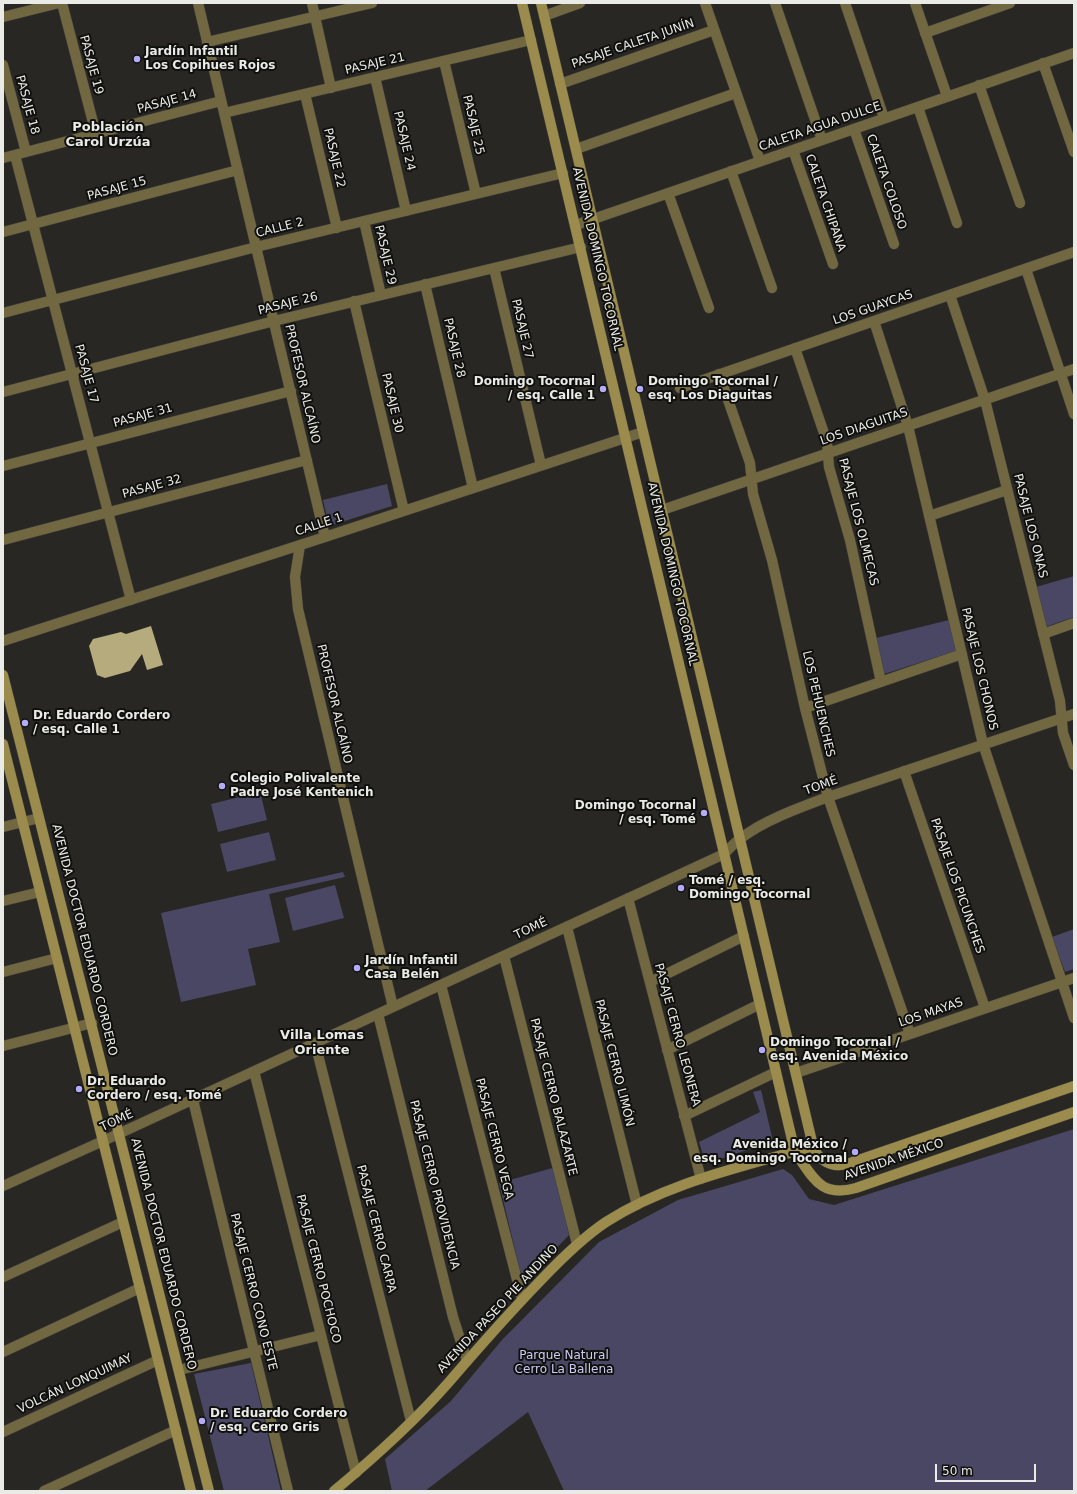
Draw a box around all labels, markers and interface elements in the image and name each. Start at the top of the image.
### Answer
street label: PASAJE CALETA JUNÍN [570,16,696,72]
street label: PASAJE 19 [76,34,106,96]
place label: Jardín Infantil Los Copihues Rojos [145,45,275,73]
street label: PASAJE 21 [344,50,406,78]
marker: Jardín Infantil Los Copihues Rojos [132,54,142,64]
street label: PASAJE 18 [12,74,42,136]
street label: PASAJE 14 [136,87,198,117]
street label: PASAJE 25 [459,94,487,156]
street label: CALETA AGUA DULCE [757,99,883,155]
street label: PASAJE 24 [390,110,418,172]
district label: Población Carol Urzúa [65,120,151,151]
street label: PASAJE 22 [320,127,348,189]
street label: CALETA COLOSO [863,132,909,232]
street label: CALETA CHIPANA [802,152,848,254]
street label: AVENIDA DOMINGO TOCORNAL [569,166,625,352]
street label: PASAJE 15 [86,174,148,204]
street label: CALLE 2 [254,215,306,241]
street label: PASAJE 29 [371,224,399,286]
street label: LOS GUAYCAS [831,288,915,328]
street label: PASAJE 26 [257,290,319,318]
street label: PASAJE 27 [508,298,536,360]
street label: PASAJE 28 [440,317,468,379]
street label: PROFESOR ALCAÍNO [281,323,323,445]
street label: PASAJE 17 [71,343,101,405]
street label: PASAJE 30 [378,372,406,434]
place label: Domingo Tocornal / esq. Calle 1 [474,375,595,403]
place label: Domingo Tocornal / esq. Los Diaguitas [648,375,778,403]
marker: Domingo Tocornal / esq. Calle 1 [598,384,608,394]
marker: Domingo Tocornal / esq. Los Diaguitas [635,384,645,394]
street label: PASAJE 31 [112,401,174,431]
street label: LOS DIAGUITAS [818,405,910,449]
street label: PASAJE LOS OLMECAS [835,457,881,587]
street label: PASAJE 32 [121,472,183,502]
street label: PASAJE LOS ONAS [1010,472,1050,580]
street label: AVENIDA DOMINGO TOCORNAL [644,481,700,667]
street label: CALLE 1 [293,511,345,539]
street label: PASAJE LOS CHONOS [958,606,1000,732]
street label: PROFESOR ALCAÍNO [313,643,355,765]
street label: LOS PEHUENCHES [799,649,837,759]
place label: Dr. Eduardo Cordero / esq. Calle 1 [33,709,170,737]
marker: Dr. Eduardo Cordero / esq. Calle 1 [20,718,30,728]
place label: Colegio Polivalente Padre José Kentenich [230,772,374,800]
street label: TOMÉ [802,773,840,799]
marker: Colegio Polivalente Padre José Kentenich [217,781,227,791]
place label: Domingo Tocornal / esq. Tomé [575,799,696,827]
marker: Domingo Tocornal / esq. Tomé [699,808,709,818]
street label: PASAJE LOS PICUNCHES [927,816,987,956]
street label: AVENIDA DOCTOR EDUARDO CORDERO [48,823,120,1057]
place label: Tomé / esq. Domingo Tocornal [689,874,810,902]
marker: Tomé / esq. Domingo Tocornal [676,883,686,893]
street label: TOMÉ [512,915,550,943]
place label: Jardín Infantil Casa Belén [365,954,458,982]
street label: PASAJE CERRO LEONERA [651,962,703,1108]
marker: Jardín Infantil Casa Belén [352,963,362,973]
street label: LOS MAYAS [897,995,965,1031]
street label: PASAJE CERRO LIMÓN [591,998,637,1128]
street label: PASAJE CERRO BALAZARTE [526,1017,580,1177]
district label: Villa Lomas Oriente [280,1028,364,1059]
place label: Domingo Tocornal / esq. Avenida México [770,1036,908,1064]
marker: Domingo Tocornal / esq. Avenida México [757,1045,767,1055]
place label: Dr. Eduardo Cordero / esq. Tomé [87,1075,222,1103]
street label: PASAJE CERRO VEGA [472,1077,516,1201]
marker: Dr. Eduardo Cordero / esq. Tomé [74,1084,84,1094]
street label: PASAJE CERRO PROVIDENCIA [406,1099,462,1271]
street label: TOMÉ [98,1107,136,1135]
street label: AVENIDA MÉXICO [842,1136,946,1184]
street label: AVENIDA DOCTOR EDUARDO CORDERO [127,1137,199,1371]
place label: Avenida México / esq. Domingo Tocornal [693,1138,847,1166]
marker: Avenida México / esq. Domingo Tocornal [850,1147,860,1157]
street label: PASAJE CERRO CARPA [353,1164,399,1294]
street label: PASAJE CERRO POCHOCO [293,1193,343,1345]
street label: PASAJE CERRO CONO ESTE [226,1212,280,1372]
street label: AVENIDA PASEO PIE ANDINO [435,1242,561,1376]
park label: Parque Natural Cerro La Ballena [515,1349,613,1377]
street label: VOLCÁN LONQUIMAY [15,1351,135,1417]
place label: Dr. Eduardo Cordero / esq. Cerro Gris [210,1407,347,1435]
marker: Dr. Eduardo Cordero / esq. Cerro Gris [197,1416,207,1426]
scale bar [937,1456,1038,1482]
text: 50 m [942,1464,973,1478]

